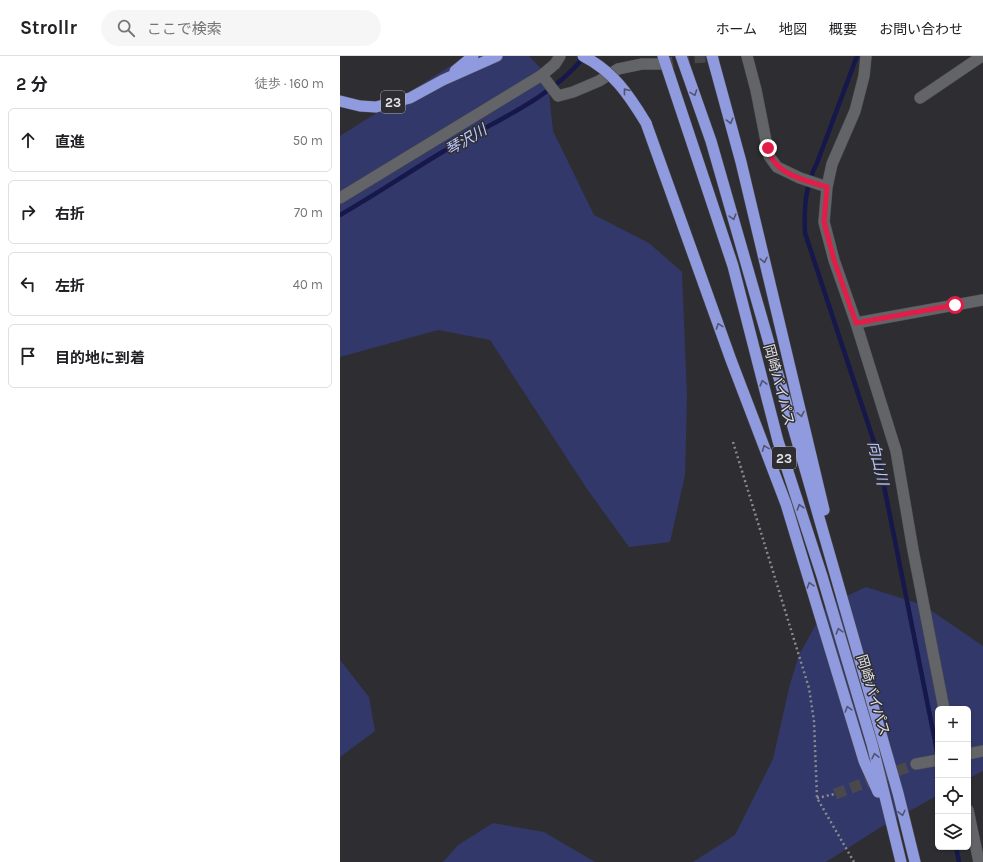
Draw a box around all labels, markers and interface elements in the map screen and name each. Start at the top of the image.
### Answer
search box [101,10,381,46]
text: Strollr [20,17,77,39]
icon: search [115,17,137,39]
text: ここで検索 [147,20,222,38]
text: ホーム [715,21,757,38]
text: 地図 [779,21,807,38]
text: 概要 [829,21,857,38]
text: お問い合わせ [879,21,963,38]
text: 2 分 [16,74,48,94]
text: 徒歩 · 160 m [255,76,324,91]
one-way arrow [623,88,630,95]
one-way arrow [689,89,697,96]
road number: 23 [381,91,405,113]
one-way arrow [725,117,734,124]
water label: 琴沢川 [442,120,492,159]
icon: ahead [17,129,39,151]
text: 直進 [55,133,85,151]
text: 50 m [293,133,323,148]
route end [759,139,777,157]
icon: right [17,201,39,223]
text: 右折 [55,205,85,223]
text: 70 m [294,205,323,220]
one-way arrow [728,213,737,220]
one-way arrow [760,257,768,264]
icon: left [17,273,39,295]
text: 左折 [55,277,85,295]
text: 40 m [293,277,323,292]
route start [946,296,964,314]
one-way arrow [715,323,724,330]
street label: 岡崎バイパス [760,342,798,428]
icon: arrive [17,345,39,367]
text: 目的地に到着 [55,349,145,367]
one-way arrow [759,379,768,386]
one-way arrow [796,410,805,417]
water label: 向山川 [864,439,892,489]
one-way arrow [761,445,769,452]
road number: 23 [772,447,796,469]
one-way arrow [796,504,805,511]
one-way arrow [806,581,815,588]
one-way arrow [835,628,844,635]
street label: 岡崎バイパス [853,652,893,738]
one-way arrow [844,706,853,713]
map controls [935,706,971,850]
button: + [935,706,971,742]
button: − [935,742,971,778]
one-way arrow [871,753,879,759]
button: locate [935,778,971,814]
one-way arrow [898,810,906,816]
button: layers [935,814,971,850]

